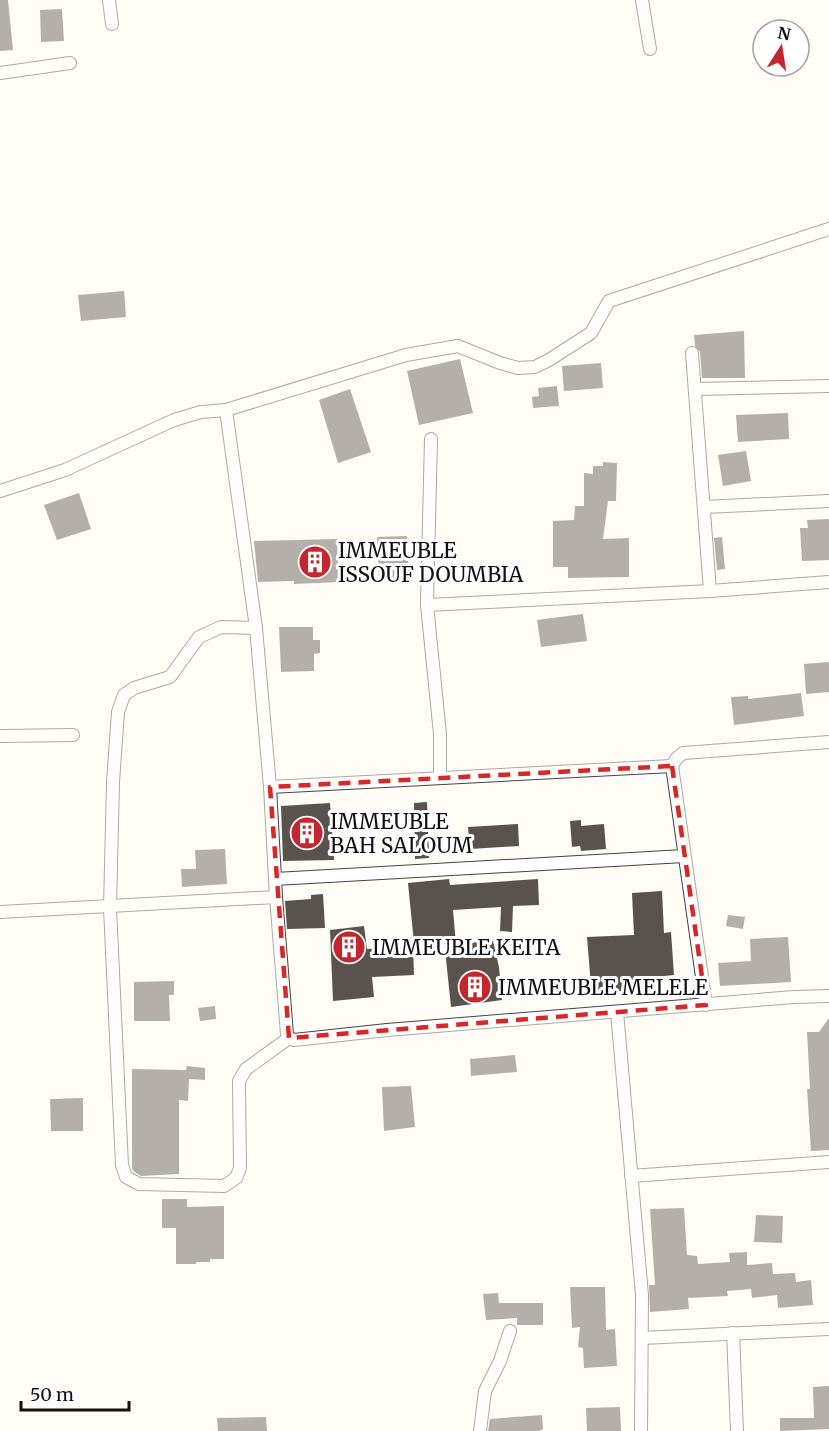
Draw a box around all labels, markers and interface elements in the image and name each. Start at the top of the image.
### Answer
north arrow [751,18,811,78]
text: N [776,22,793,44]
place label: IMMEUBLE ISSOUF DOUMBIA [338,537,524,588]
building icon: IMMEUBLE ISSOUF DOUMBIA [297,544,333,580]
place label: IMMEUBLE BAH SALOUM [330,808,473,859]
building icon: IMMEUBLE BAH SALOUM [289,815,325,851]
building icon: IMMEUBLE KEITA [331,929,367,965]
place label: IMMEUBLE KEITA [372,934,561,961]
building icon: IMMEUBLE MELELE [457,969,493,1005]
place label: IMMEUBLE MELELE [498,974,709,1001]
scale bar [21,1374,129,1412]
text: 50 m [30,1383,74,1406]

